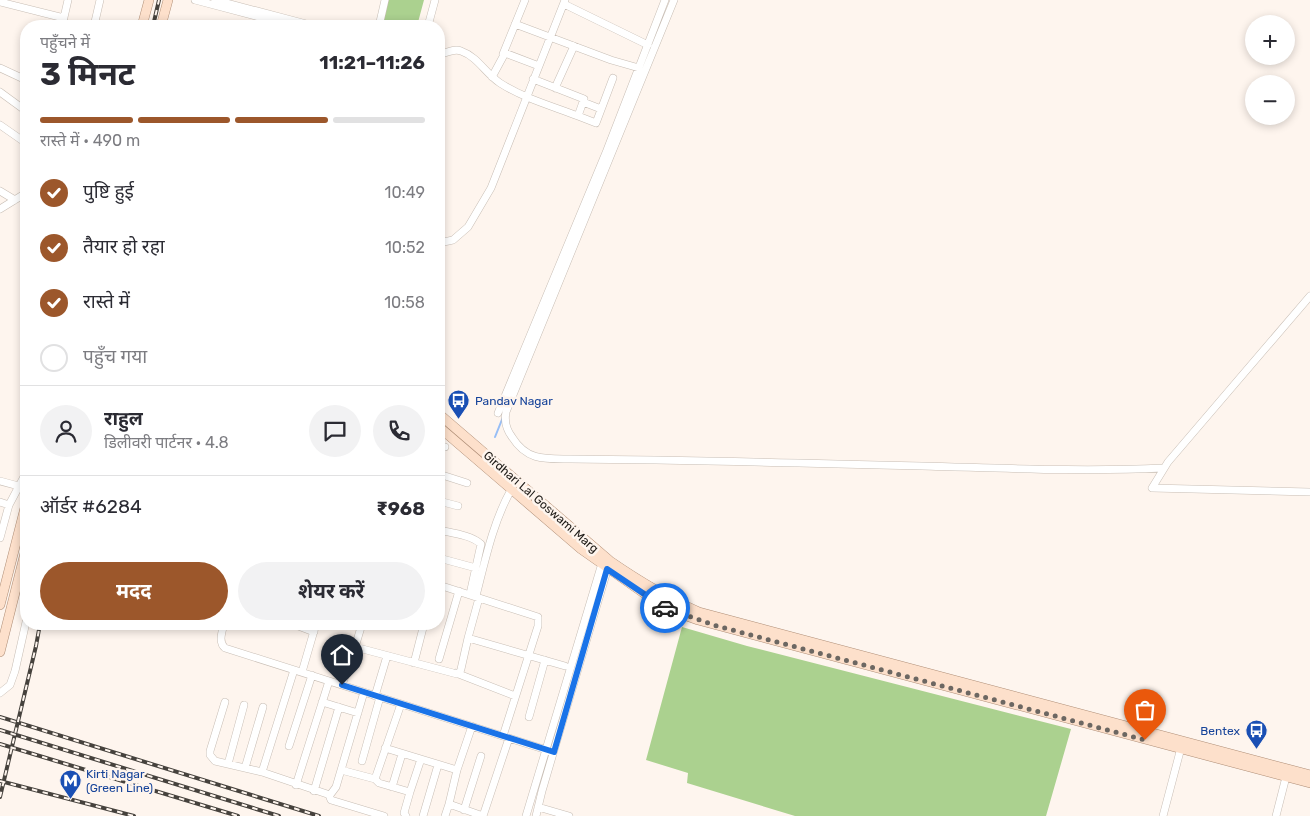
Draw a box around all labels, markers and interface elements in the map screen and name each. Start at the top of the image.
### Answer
map controls [1245,15,1295,125]
button: + [1245,15,1295,65]
text: पहुँचने में [40,33,90,52]
text: 11:21–11:26 [319,51,425,74]
text: 3 मिनट [40,55,135,93]
button: − [1245,75,1295,125]
text: रास्ते में · 490 m [40,131,140,150]
icon: check [40,179,68,207]
text: पुष्टि हुई [83,180,134,203]
text: 10:49 [385,183,425,202]
icon: check [40,234,68,262]
text: तैयार हो रहा [83,235,165,258]
text: 10:52 [385,238,425,257]
icon: check [40,289,68,317]
text: रास्ते में [83,290,130,313]
text: 10:58 [384,293,425,312]
text: पहुँच गया [83,345,147,368]
bus stop icon: Pandav Nagar [447,389,471,420]
place label: Pandav Nagar [475,394,553,408]
button: person [40,405,92,457]
button: chat [309,405,361,457]
button: phone [373,405,425,457]
text: राहुल [104,407,143,430]
text: डिलीवरी पार्टनर · 4.8 [104,433,229,452]
street label: Girdhari Lal Goswami Marg [481,448,601,556]
text: ऑर्डर #6284 [40,495,142,518]
text: ₹968 [376,497,425,520]
button: मदद [40,562,228,620]
button: शेयर करें [238,562,425,620]
courier [640,583,690,633]
icon: car [651,594,679,622]
pin [321,634,363,685]
icon: home [328,641,356,669]
pin [1124,689,1166,740]
icon: bag [1131,696,1159,724]
bus stop icon: Bentex [1244,719,1268,750]
place label: Bentex [1200,724,1241,738]
place label: Kirti Nagar (Green Line) [86,767,153,795]
metro station icon: Kirti Nagar (Green Line) [58,769,82,800]

